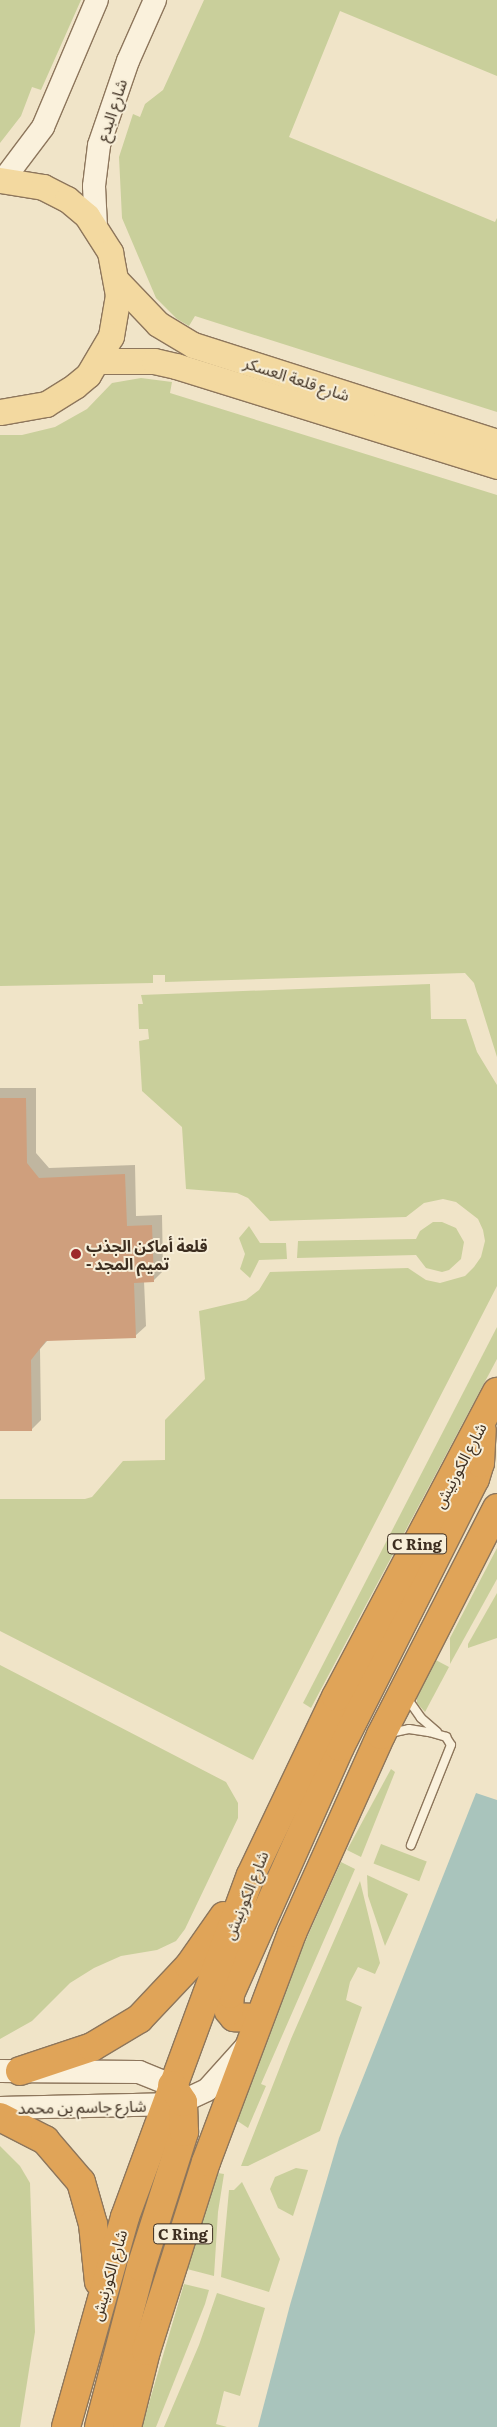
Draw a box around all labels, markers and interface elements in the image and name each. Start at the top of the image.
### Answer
street label: شارع البدع [92,76,130,144]
street label: شارع قلعة العسكر [242,352,352,404]
place label: قلعة أماكن الجذب - تميم المجد [86,1235,208,1273]
marker: قلعة أماكن الجذب - تميم المجد [70,1248,82,1260]
street label: شارع الكورنيش [428,1419,490,1511]
road number: C Ring [387,1532,447,1556]
street label: شارع الكورنيش [218,1848,272,1942]
street label: شارع جاسم بن محمد [17,2095,147,2117]
road number: C Ring [153,2222,213,2246]
street label: شارع الكورنيش [86,2227,130,2323]

